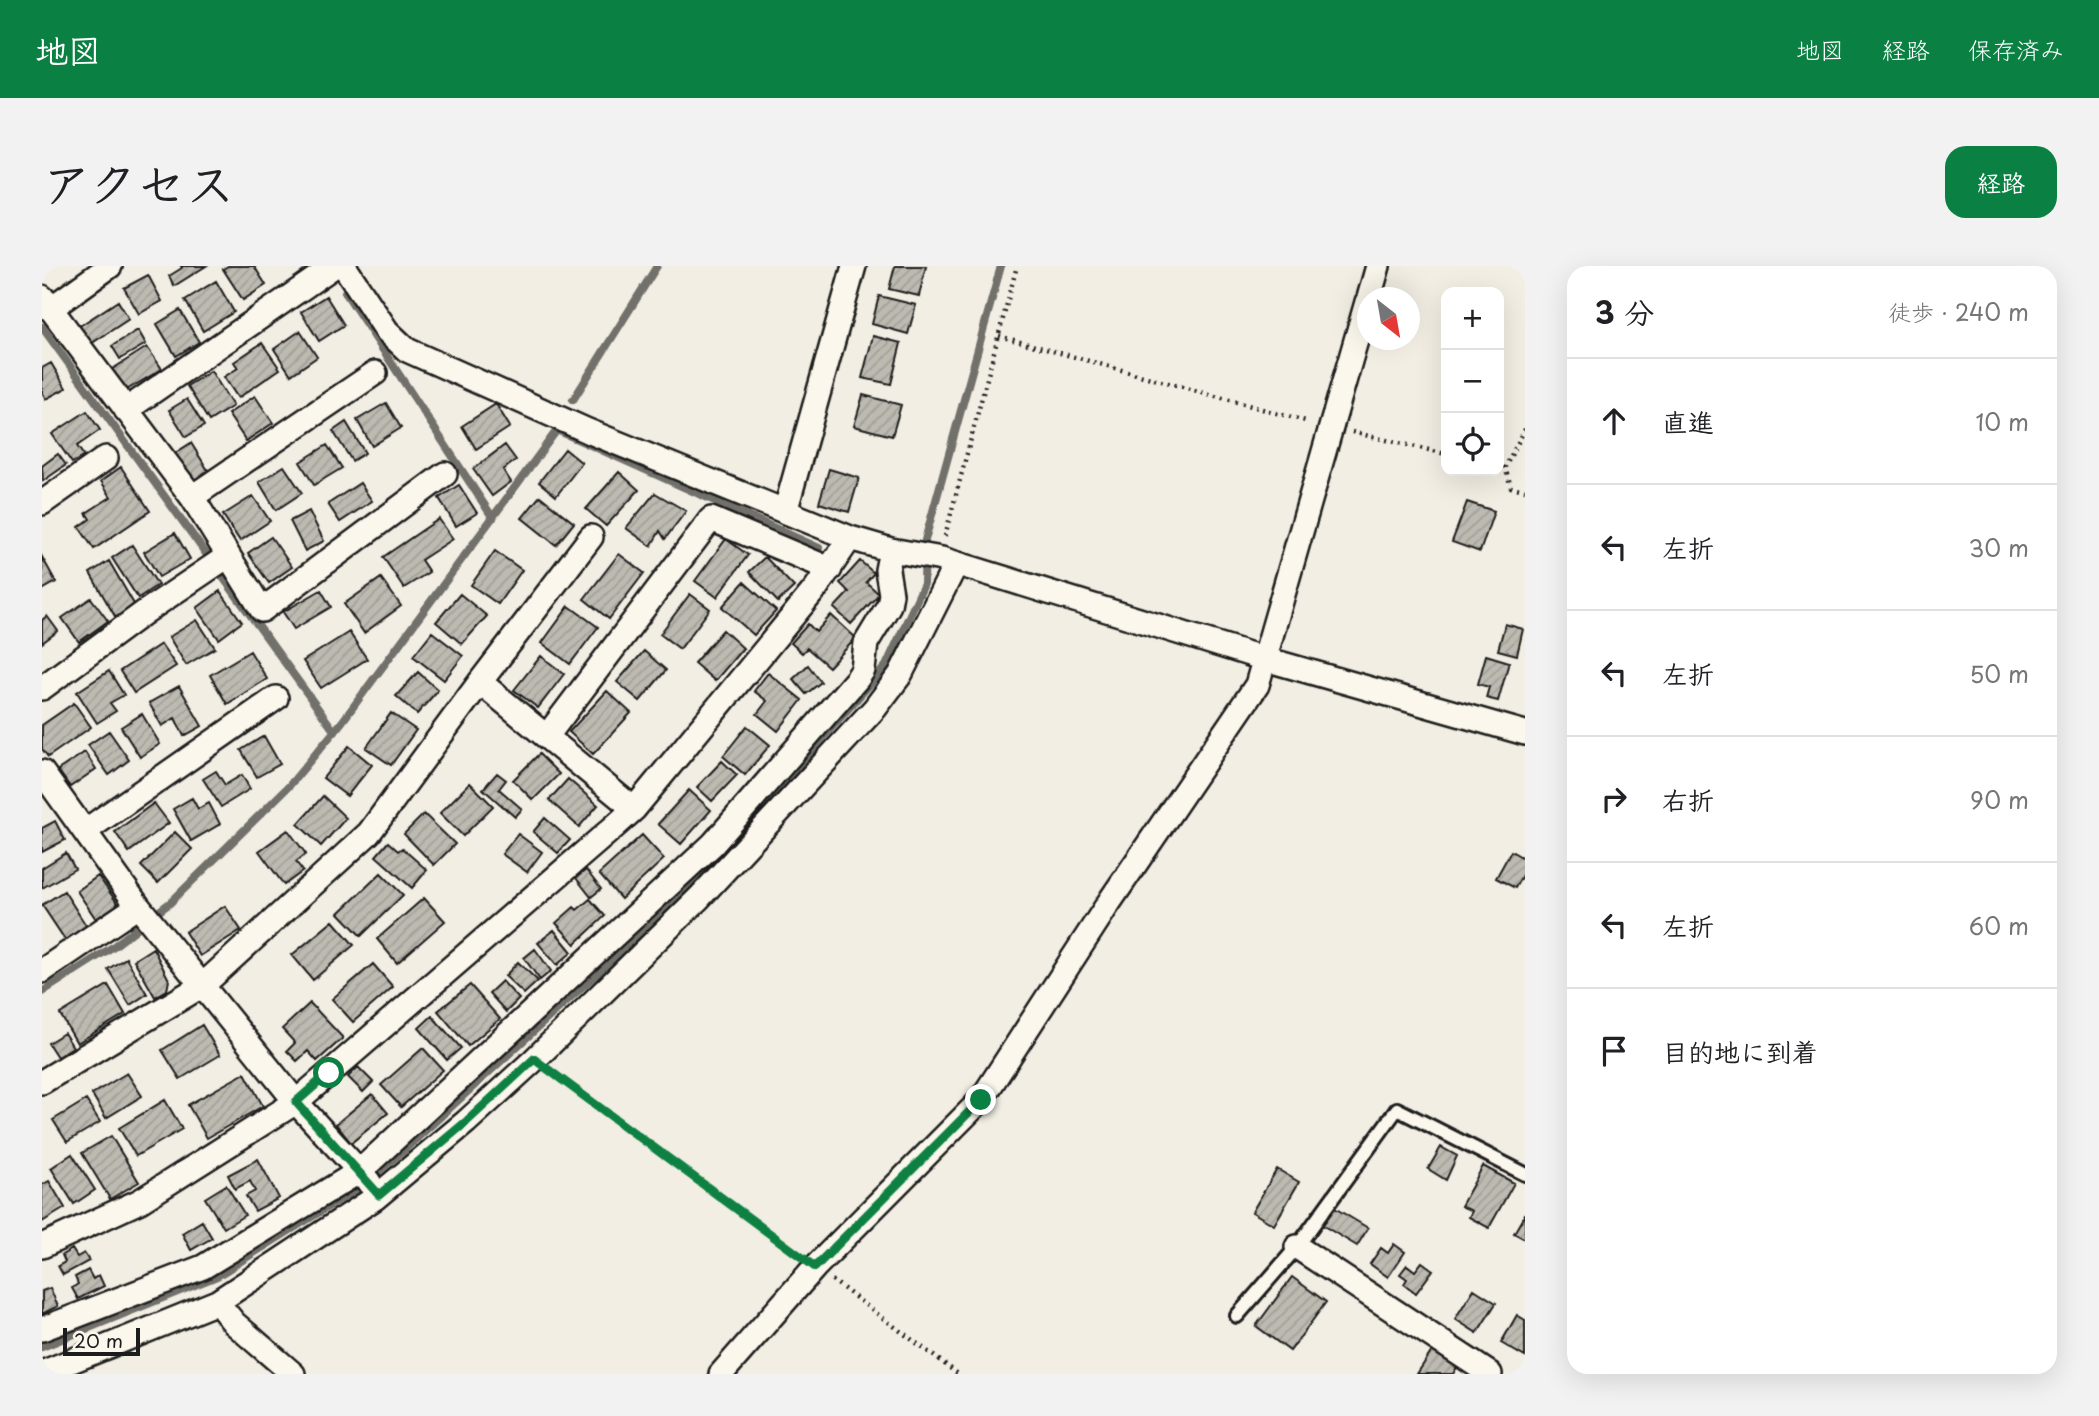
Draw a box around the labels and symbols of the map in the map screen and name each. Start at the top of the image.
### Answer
north arrow [1357,287,1420,350]
route start [313,1057,344,1088]
route end [965,1084,996,1115]
scale bar [63,1325,140,1357]

